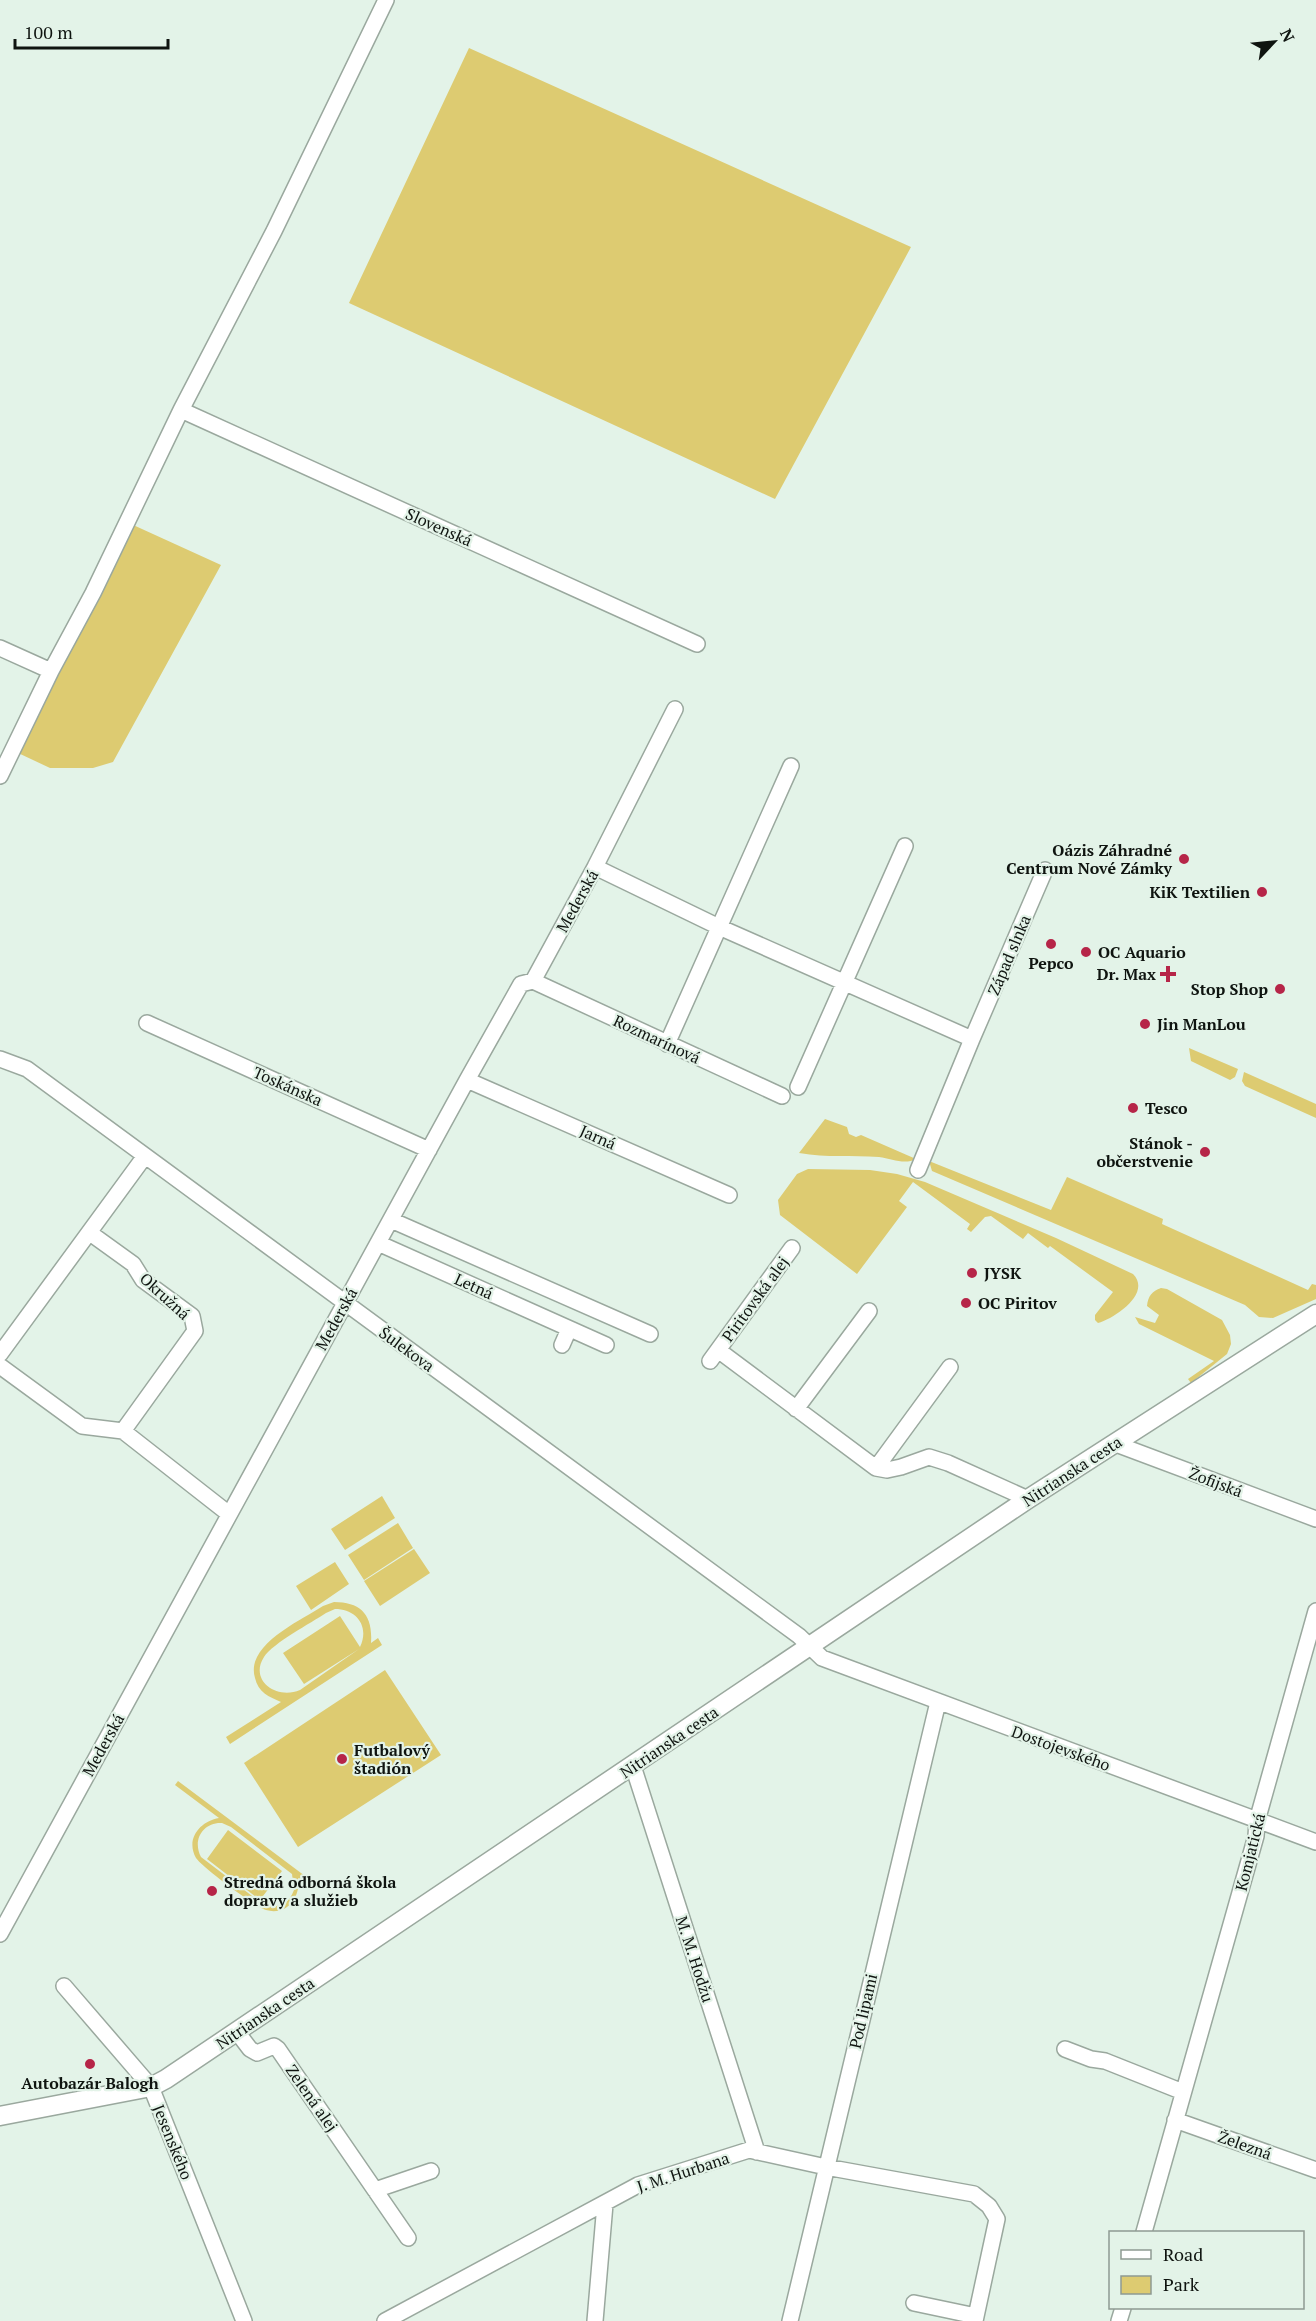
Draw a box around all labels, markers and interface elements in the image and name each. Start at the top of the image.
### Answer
scale bar [15,12,168,50]
north arrow [1244,12,1304,72]
text: 100 m [24,20,73,44]
text: N [1275,25,1300,46]
street label: Slovenská [402,503,476,551]
place label: Oázis Záhradné Centrum Nové Zámky [1006,839,1173,879]
marker: Oázis Záhradné Centrum Nové Zámky [1177,852,1191,866]
street label: Mederská [551,866,603,936]
place label: KiK Textilien [1149,881,1251,903]
marker: KiK Textilien [1255,885,1269,899]
street label: Západ slnka [982,911,1036,999]
marker: Pepco [1044,937,1058,951]
place label: OC Aquario [1098,941,1186,963]
marker: OC Aquario [1079,945,1093,959]
place label: Pepco [1028,952,1074,974]
place label: Dr. Max [1097,963,1156,985]
marker: Dr. Max [1161,967,1175,981]
place label: Stop Shop [1191,978,1268,1000]
marker: Stop Shop [1273,982,1287,996]
street label: Rozmarínová [610,1009,704,1069]
place label: Jin ManLou [1157,1013,1246,1035]
marker: Jin ManLou [1138,1017,1152,1031]
street label: Toskánska [250,1061,326,1111]
place label: Tesco [1145,1097,1188,1119]
marker: Tesco [1126,1101,1140,1115]
street label: Jarná [577,1119,619,1155]
place label: Stánok - občerstvenie [1096,1132,1193,1172]
marker: Stánok - občerstvenie [1198,1145,1212,1159]
street label: Piritovská alej [717,1252,793,1346]
place label: JYSK [984,1262,1022,1284]
marker: JYSK [965,1266,979,1280]
street label: Okružná [135,1267,195,1325]
street label: Letná [451,1268,497,1304]
street label: Mederská [310,1284,362,1354]
place label: OC Piritov [978,1292,1057,1314]
marker: OC Piritov [959,1296,973,1310]
street label: Šulekova [375,1321,439,1377]
street label: Nitrianska cesta [1018,1431,1126,1511]
street label: Žofijská [1186,1462,1246,1502]
street label: Nitrianska cesta [615,1701,723,1783]
street label: Mederská [77,1710,129,1780]
street label: Dostojevského [1009,1720,1114,1776]
place label: Futbalový štadión [354,1739,431,1779]
marker: Futbalový štadión [335,1752,349,1766]
street label: Komjatická [1230,1811,1270,1893]
place label: Stredná odborná škola dopravy a služieb [224,1871,396,1911]
marker: Stredná odborná škola dopravy a služieb [205,1884,219,1898]
street label: M. M. Hodžu [671,1913,719,2005]
street label: Pod lipami [844,1971,882,2051]
street label: Nitrianska cesta [211,1972,319,2054]
marker: Autobazár Balogh [83,2057,97,2071]
street label: Zelená alej [281,2060,343,2136]
place label: Autobazár Balogh [21,2072,160,2094]
street label: Jesenského [148,2101,198,2183]
street label: Železná [1215,2125,1275,2165]
street label: J. M. Hurbana [634,2147,732,2197]
legend [1109,2231,1304,2309]
text: Road [1163,2242,1203,2266]
text: Park [1163,2272,1200,2296]

